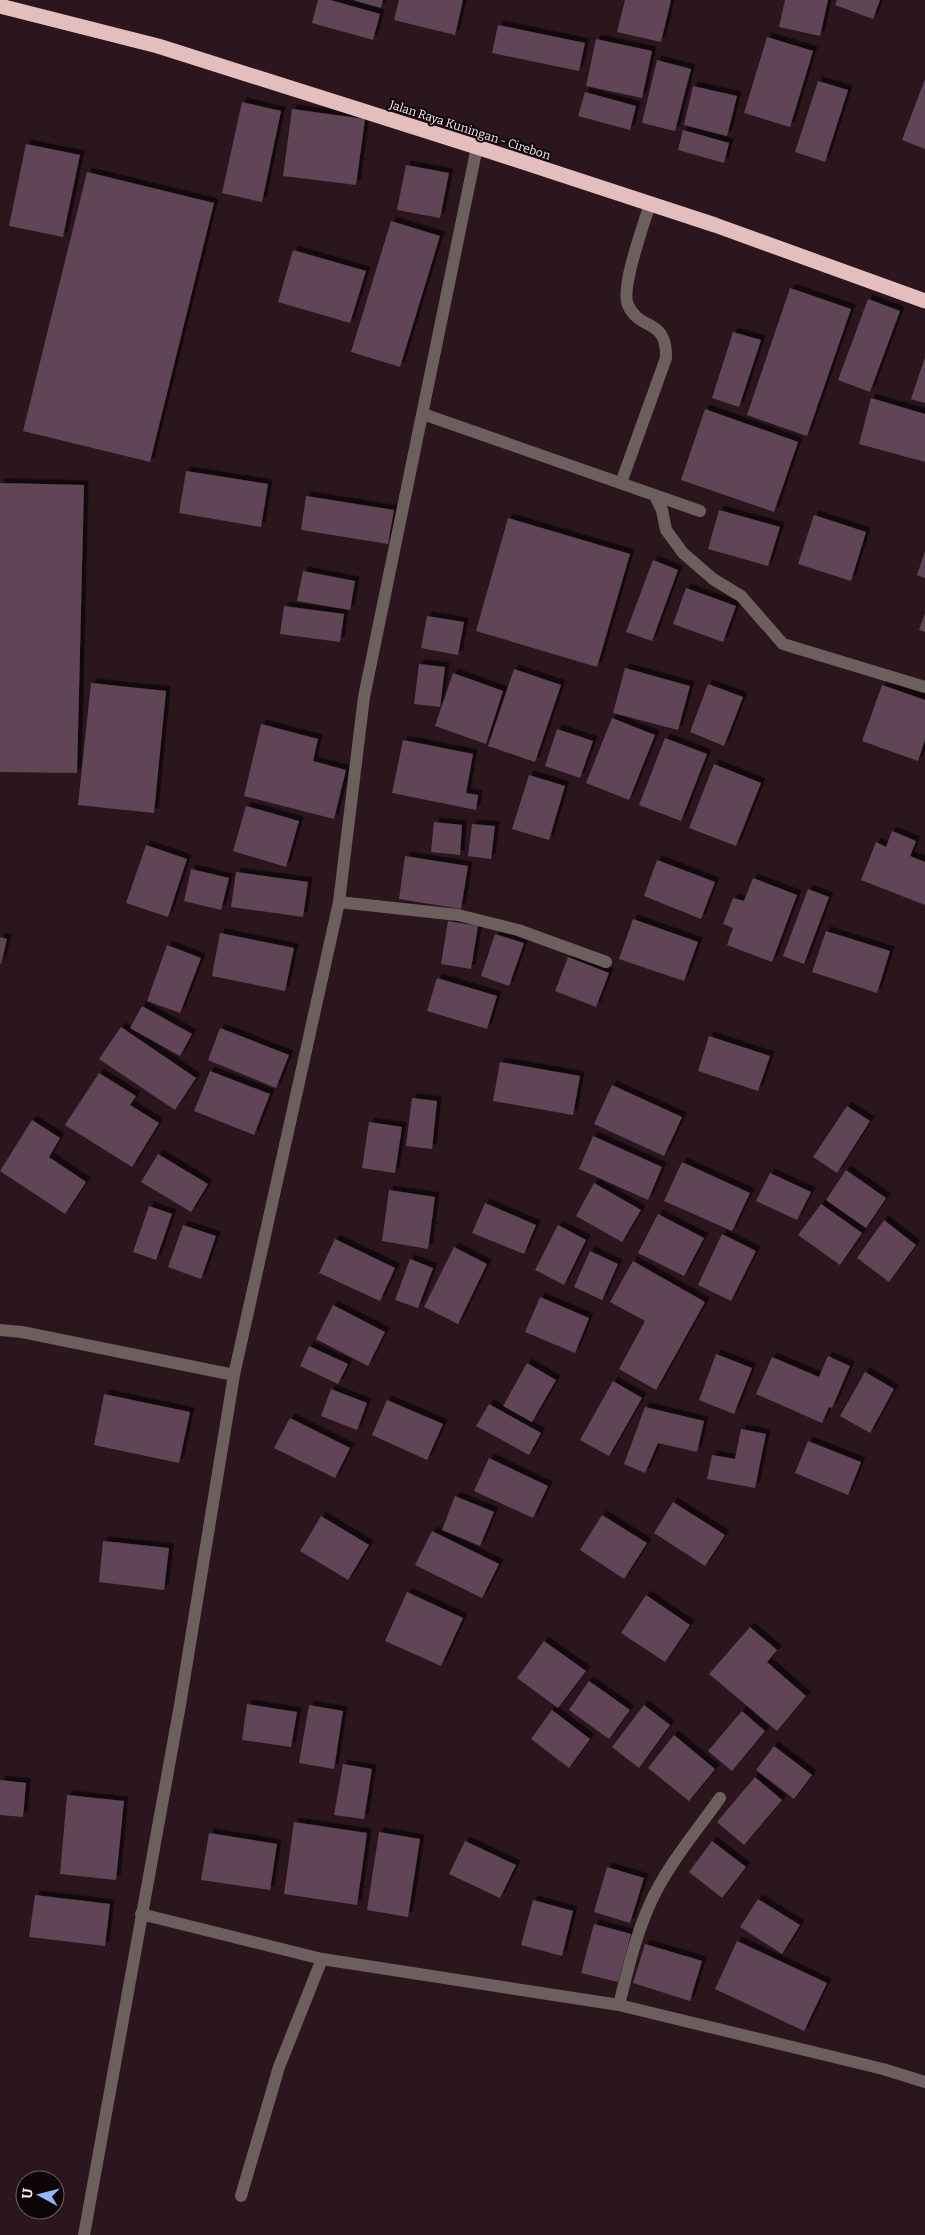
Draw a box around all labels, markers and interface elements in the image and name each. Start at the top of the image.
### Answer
street label: Jalan Raya Kuningan - Cirebon [387,97,553,163]
north arrow [15,2170,65,2220]
text: U [19,2187,37,2200]

